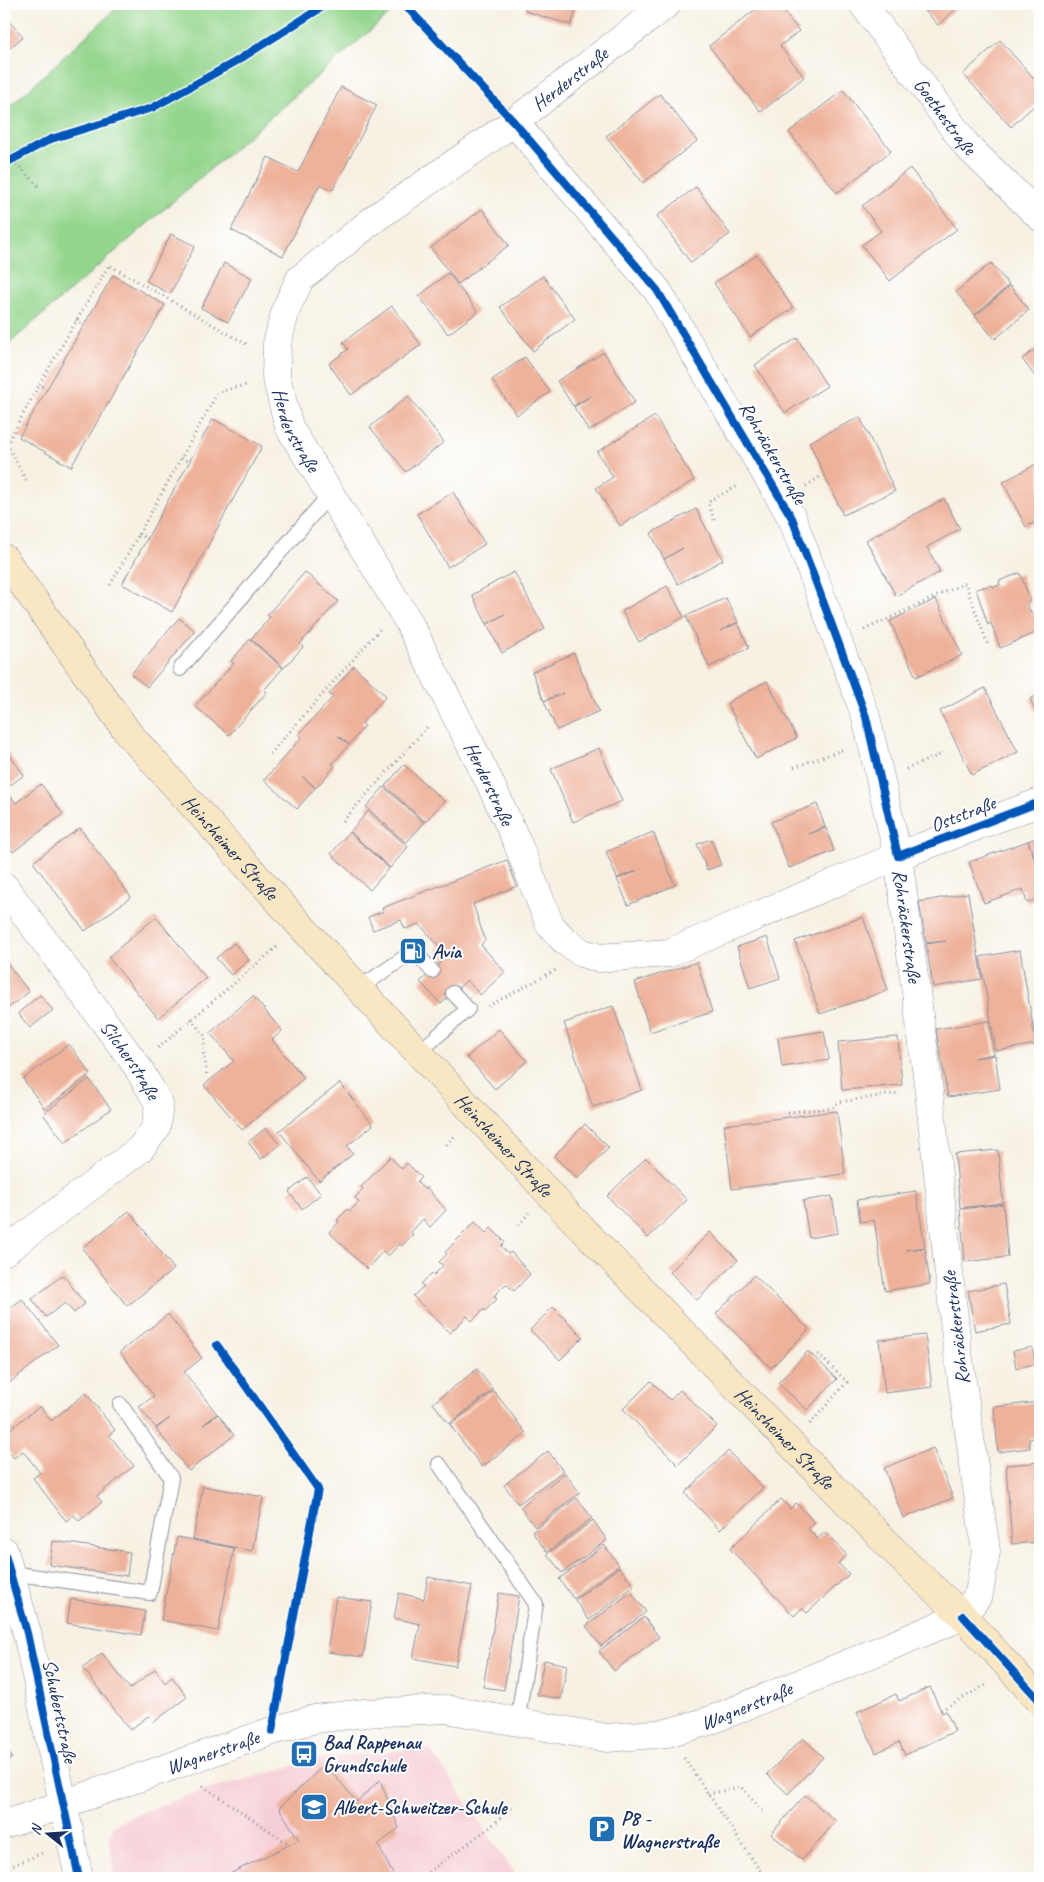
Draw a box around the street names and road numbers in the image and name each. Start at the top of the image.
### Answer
street label: Herderstraße [527,41,614,117]
street label: Goethestraße [909,73,982,161]
street label: Herderstraße [267,386,327,478]
street label: Rohräckerstraße [734,397,813,510]
street label: Herderstraße [459,737,521,831]
street label: Heinsheimer Straße [177,790,285,906]
street label: Oststraße [927,790,1000,838]
street label: Rohräckerstraße [887,868,928,986]
street label: Silcherstraße [95,1015,167,1105]
street label: Heinsheimer Straße [450,1088,559,1203]
street label: Rohräckerstraße [936,1268,975,1386]
street label: Heinsheimer Straße [730,1381,841,1495]
street label: Schubertstraße [37,1657,83,1767]
street label: Wagnerstraße [698,1675,797,1735]
street label: Wagnerstraße [163,1724,264,1780]

